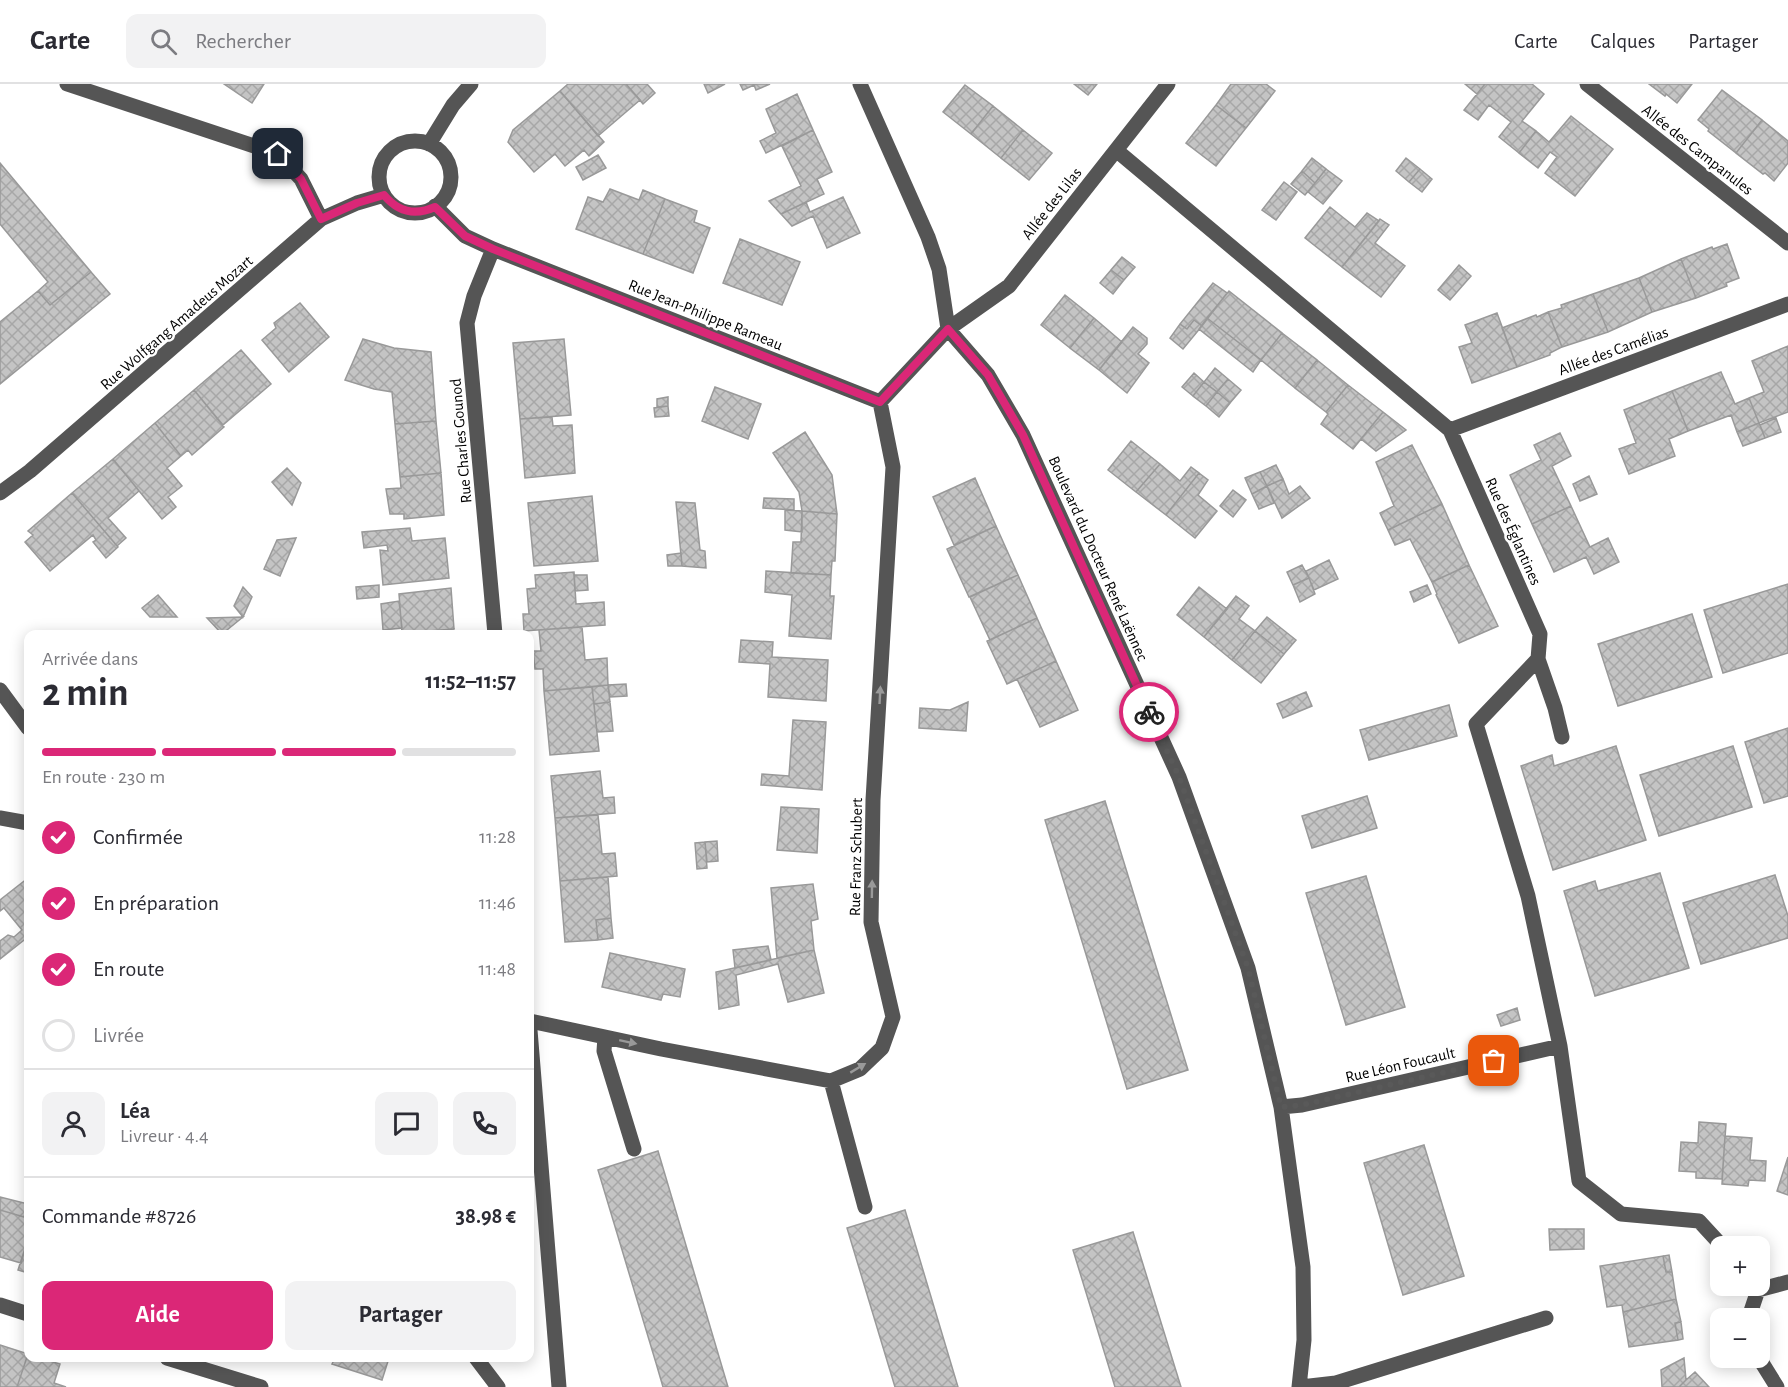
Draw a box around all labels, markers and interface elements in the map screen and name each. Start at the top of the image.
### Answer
search box [126,14,546,68]
icon: search [147,25,180,58]
text: Carte [30,27,90,55]
text: Rechercher [195,30,291,52]
text: Carte [1514,31,1558,52]
text: Calques [1591,31,1655,52]
text: Partager [1688,31,1758,52]
street label: Allée des Campanules [1639,102,1756,198]
pin [252,128,303,179]
icon: home [261,137,294,170]
street label: Allée des Lilas [1019,165,1085,243]
street label: Rue Wolfgang Amadeus Mozart [98,252,256,393]
street label: Rue Jean-Philippe Rameau [626,277,785,353]
street label: Allée des Camélias [1556,324,1670,378]
street label: Rue Charles Gounod [448,378,474,504]
street label: Boulevard du Docteur René Laënnec [1046,454,1151,663]
street label: Rue des Églantines [1482,474,1546,588]
text: Arrivée dans [42,649,138,669]
text: 11:52–11:57 [425,670,516,692]
text: 2 min [42,674,129,713]
courier [1119,682,1179,742]
one-way arrow [875,685,884,704]
icon: bike [1133,696,1166,729]
text: En route · 230 m [42,767,165,787]
street label: Rue Franz Schubert [847,798,865,916]
icon: check [42,821,75,854]
text: Confirmée [93,826,183,848]
text: 11:28 [479,827,516,847]
one-way arrow [867,880,876,899]
icon: check [42,887,75,920]
text: En préparation [93,892,219,914]
text: 11:46 [479,893,516,913]
icon: check [42,953,75,986]
text: En route [93,958,164,980]
text: 11:48 [479,959,516,979]
text: Livrée [93,1024,144,1046]
pin [1468,1035,1519,1086]
one-way arrow [619,1037,637,1047]
icon: bag [1477,1044,1510,1077]
street label: Rue Léon Foucault [1344,1045,1457,1085]
one-way arrow [850,1063,867,1073]
button: person [42,1092,105,1155]
button: chat [375,1092,438,1155]
button: phone [453,1092,516,1155]
text: Léa [120,1100,150,1122]
text: Livreur · 4.4 [120,1126,209,1146]
text: Commande #8726 [42,1205,196,1227]
text: 38.98 € [456,1205,516,1227]
map controls [1710,1236,1770,1368]
button: + [1710,1236,1770,1296]
button: Aide [42,1281,273,1350]
button: Partager [285,1281,516,1350]
button: − [1710,1308,1770,1368]

